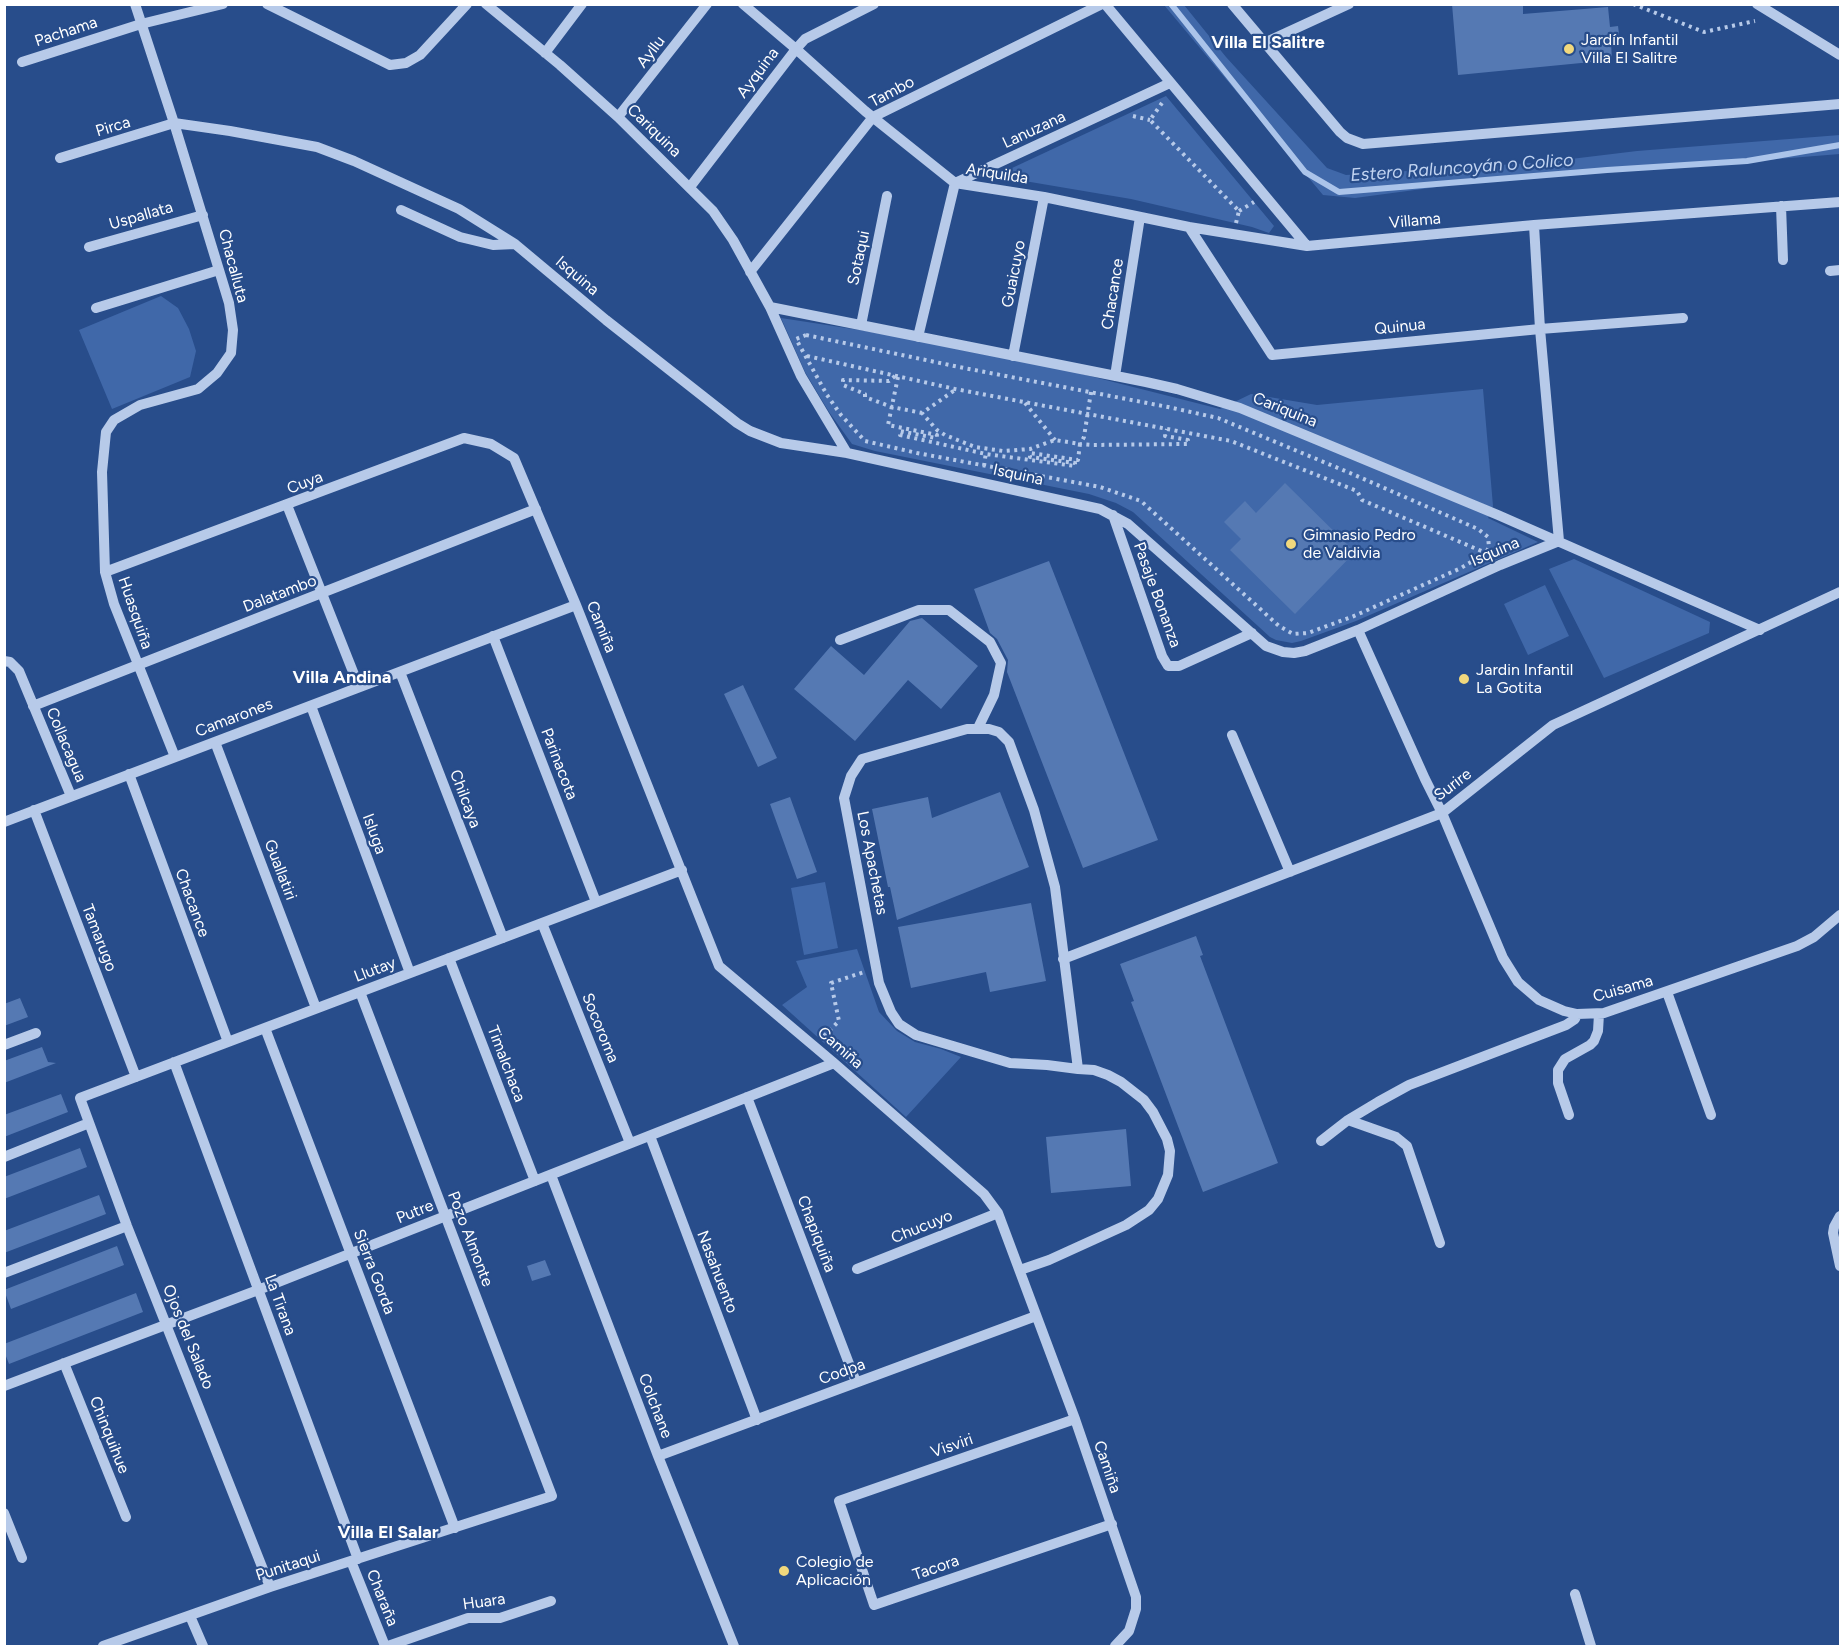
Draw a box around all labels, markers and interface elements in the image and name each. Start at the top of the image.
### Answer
street label: Pachama [32,13,100,51]
place label: Jardín Infantil Villa El Salitre [1581,30,1678,68]
street label: Ayllu [633,32,669,72]
district label: Villa El Salitre [1211,32,1325,54]
marker: Jardín Infantil Villa El Salitre [1562,42,1576,56]
street label: Ayquina [733,44,783,102]
street label: Tambo [866,72,918,112]
street label: Cariquina [623,101,685,161]
street label: Lanuzana [999,107,1069,153]
street label: Pirca [93,113,133,141]
water label: Estero Raluncoyán o Colico [1350,149,1574,187]
street label: Ariquilda [964,160,1030,188]
street label: Uspallata [107,198,175,234]
street label: Villama [1388,209,1442,233]
street label: Chacalluta [214,227,252,305]
street label: Sotaqui [844,229,874,287]
street label: Guaicuyo [998,239,1030,309]
street label: Isquina [551,252,603,300]
street label: Chacance [1098,257,1128,331]
street label: Quinua [1374,315,1426,339]
street label: Cariquina [1250,388,1320,432]
street label: Isquina [991,460,1045,490]
street label: Cuya [284,467,326,499]
place label: Gimnasio Pedro de Valdivia [1303,525,1416,563]
street label: Isquina [1468,533,1522,571]
marker: Gimnasio Pedro de Valdivia [1284,537,1298,551]
street label: Pasaje Bonanza [1129,540,1185,650]
street label: Dalatambo [240,571,320,617]
street label: Huasquiña [114,574,156,652]
street label: Camiña [582,598,620,656]
place label: Jardin Infantil La Gotita [1476,660,1573,698]
district label: Villa Andina [293,667,391,689]
marker: Jardin Infantil La Gotita [1457,672,1471,686]
street label: Camarones [193,694,275,742]
street label: Collacagua [42,705,90,785]
street label: Parinacota [536,725,582,803]
street label: Surire [1430,765,1476,805]
street label: Chilcaya [445,767,485,831]
street label: Los Apachetas [853,809,891,917]
street label: Isluga [358,811,390,857]
street label: Guallatiri [260,837,300,903]
street label: Chacance [171,866,213,940]
street label: Tamarugo [77,902,121,974]
street label: Llutay [351,953,399,987]
street label: Cuisama [1591,971,1655,1007]
street label: Socoroma [577,990,623,1066]
street label: Timalchaca [483,1023,529,1105]
street label: Camiña [813,1023,867,1073]
street label: Pozo Almonte [443,1189,497,1289]
street label: Chapiquiña [793,1193,839,1275]
street label: Putre [394,1196,436,1228]
street label: Chucuyo [889,1206,955,1248]
street label: Sierra Gorda [349,1227,399,1317]
street label: Nasahuento [692,1228,742,1316]
street label: La Tirana [260,1272,300,1338]
street label: Ojos del Salado [158,1282,218,1392]
street label: Codpa [816,1355,868,1389]
street label: Colchane [634,1371,676,1441]
street label: Chinquihue [85,1394,133,1476]
street label: Visviri [928,1430,976,1462]
street label: Camiña [1089,1438,1125,1496]
district label: Villa El Salar [337,1522,439,1544]
street label: Punitaqui [253,1547,323,1585]
street label: Tacora [910,1551,962,1585]
place label: Colegio de Aplicación [796,1552,874,1590]
marker: Colegio de Aplicación [777,1564,791,1578]
street label: Charaña [362,1567,402,1629]
street label: Huara [462,1590,506,1614]

